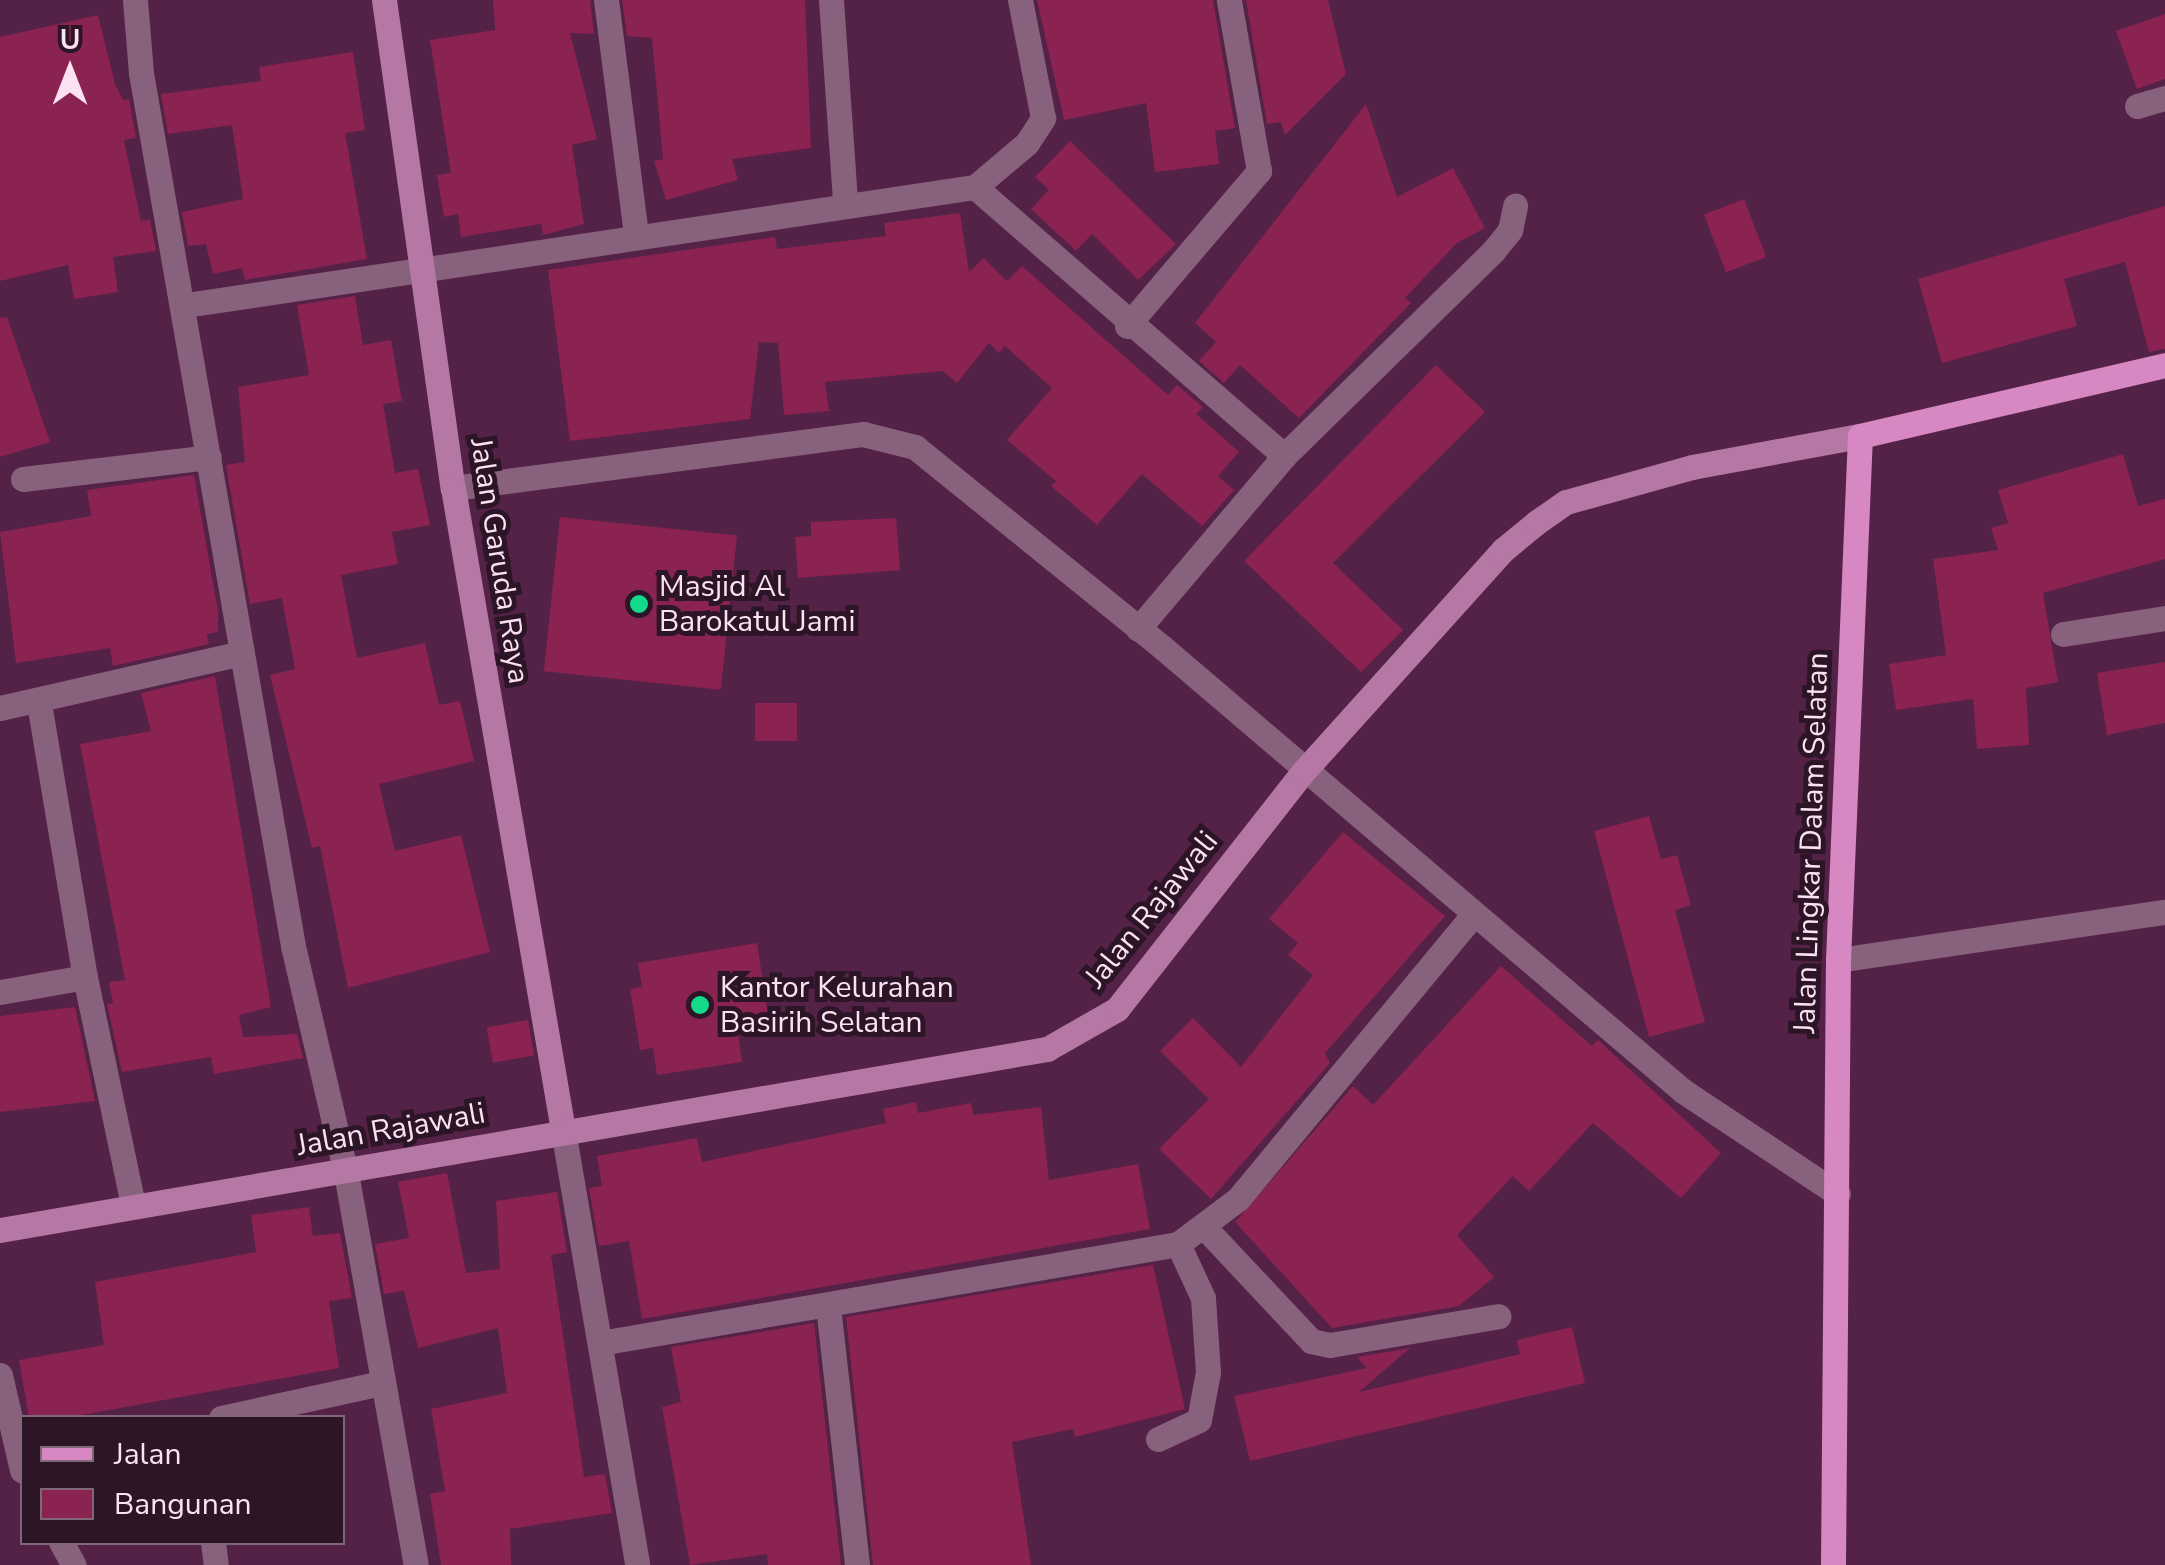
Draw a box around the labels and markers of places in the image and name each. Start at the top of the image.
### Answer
place label: Masjid Al Barokatul Jami [659,569,855,640]
marker: Masjid Al Barokatul Jami [628,593,650,615]
place label: Kantor Kelurahan Basirih Selatan [720,970,954,1040]
marker: Kantor Kelurahan Basirih Selatan [689,994,711,1016]

